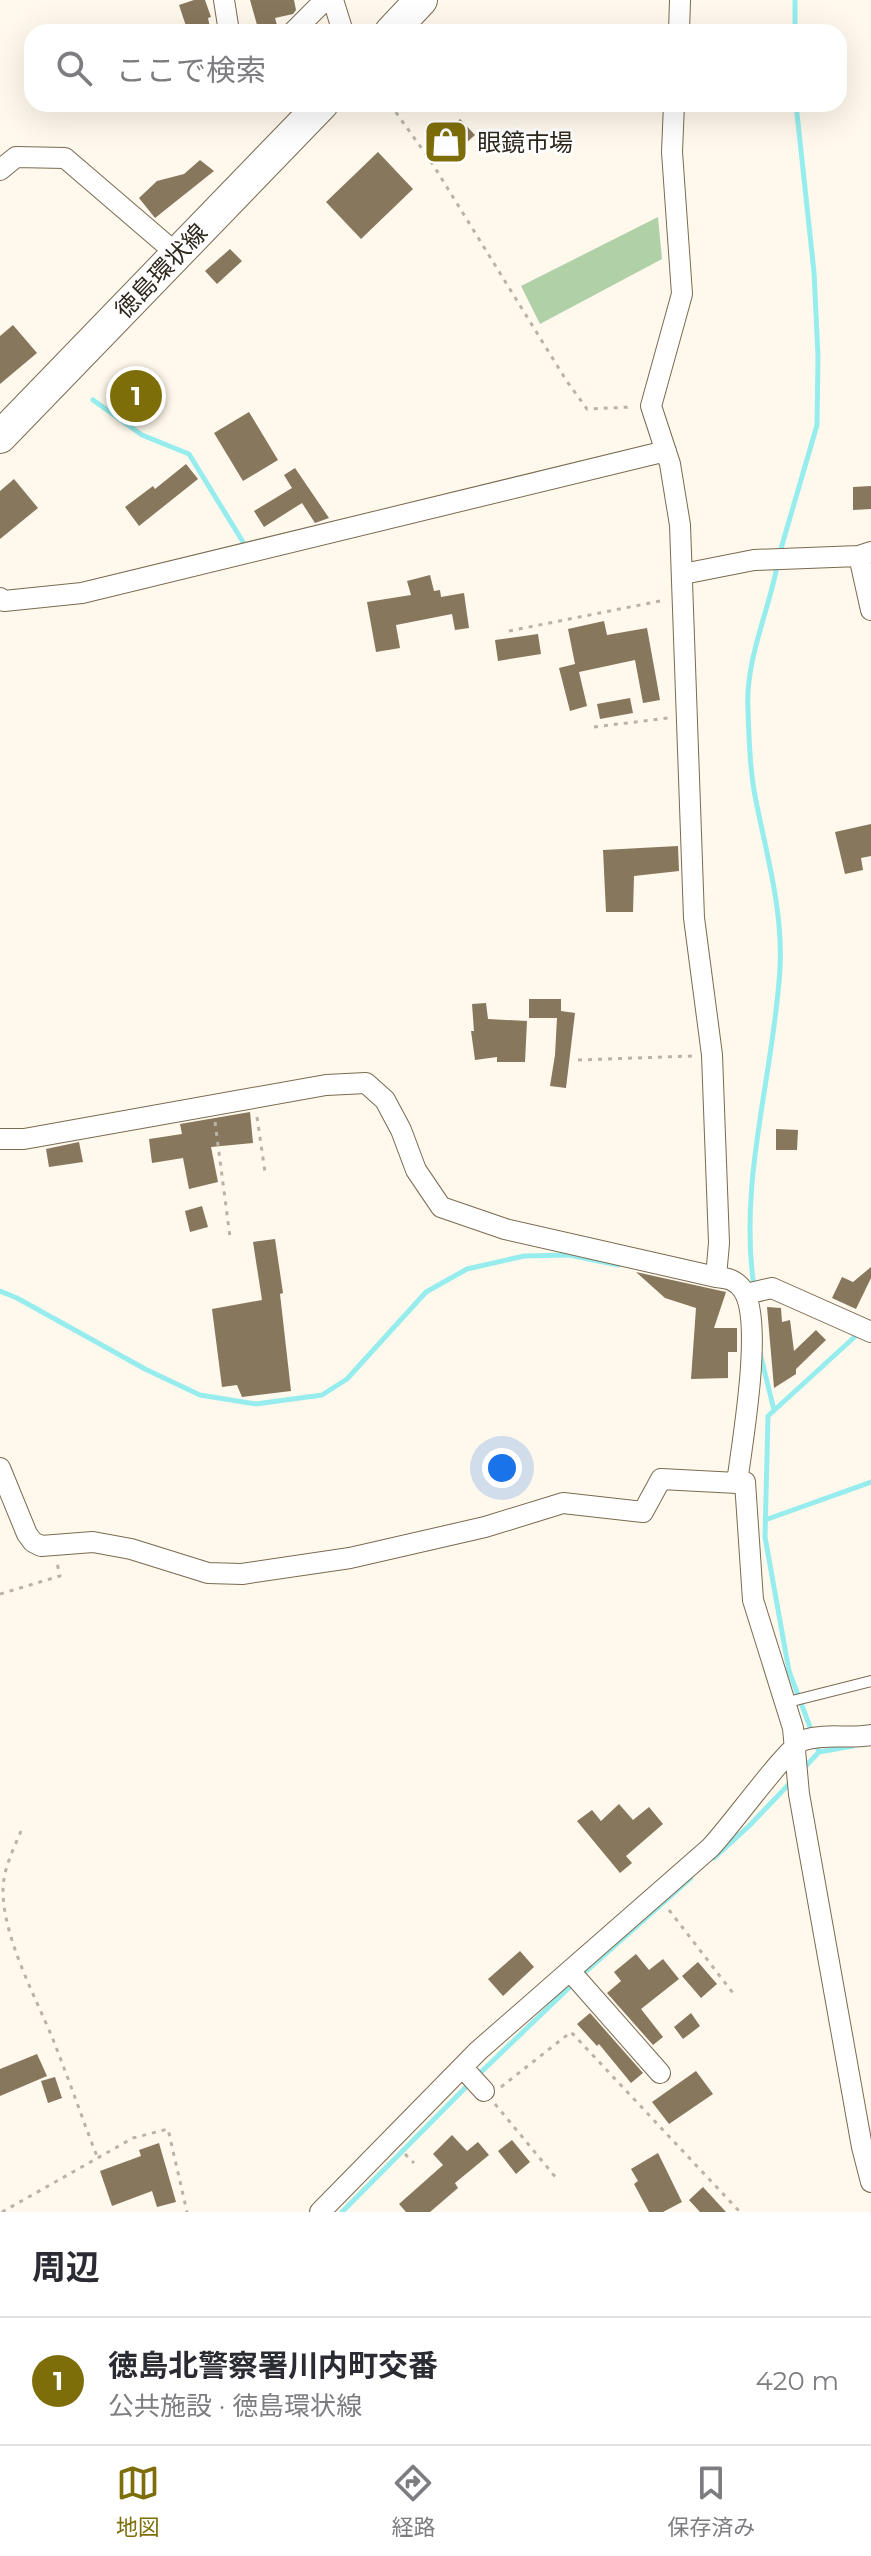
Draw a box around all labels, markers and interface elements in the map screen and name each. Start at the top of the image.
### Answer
search box [24,24,847,112]
icon: search [52,46,96,90]
text: ここで検索 [116,52,266,89]
shop icon: 眼鏡市場 [422,118,470,166]
place label: 眼鏡市場 [477,128,573,157]
street label: 徳島環状線 [109,218,213,324]
pin: 1 [110,366,162,426]
your location [482,1448,522,1488]
text: 周辺 [32,2246,100,2288]
text: 徳島北警察署川内町交番 [108,2347,438,2384]
text: 1 [53,2365,63,2397]
text: 420 m [756,2365,839,2397]
text: 公共施設 · 徳島環状線 [108,2390,362,2422]
tab: 地図 [116,2461,160,2541]
tab: 経路 [391,2461,435,2541]
tab: 保存済み [667,2461,755,2541]

